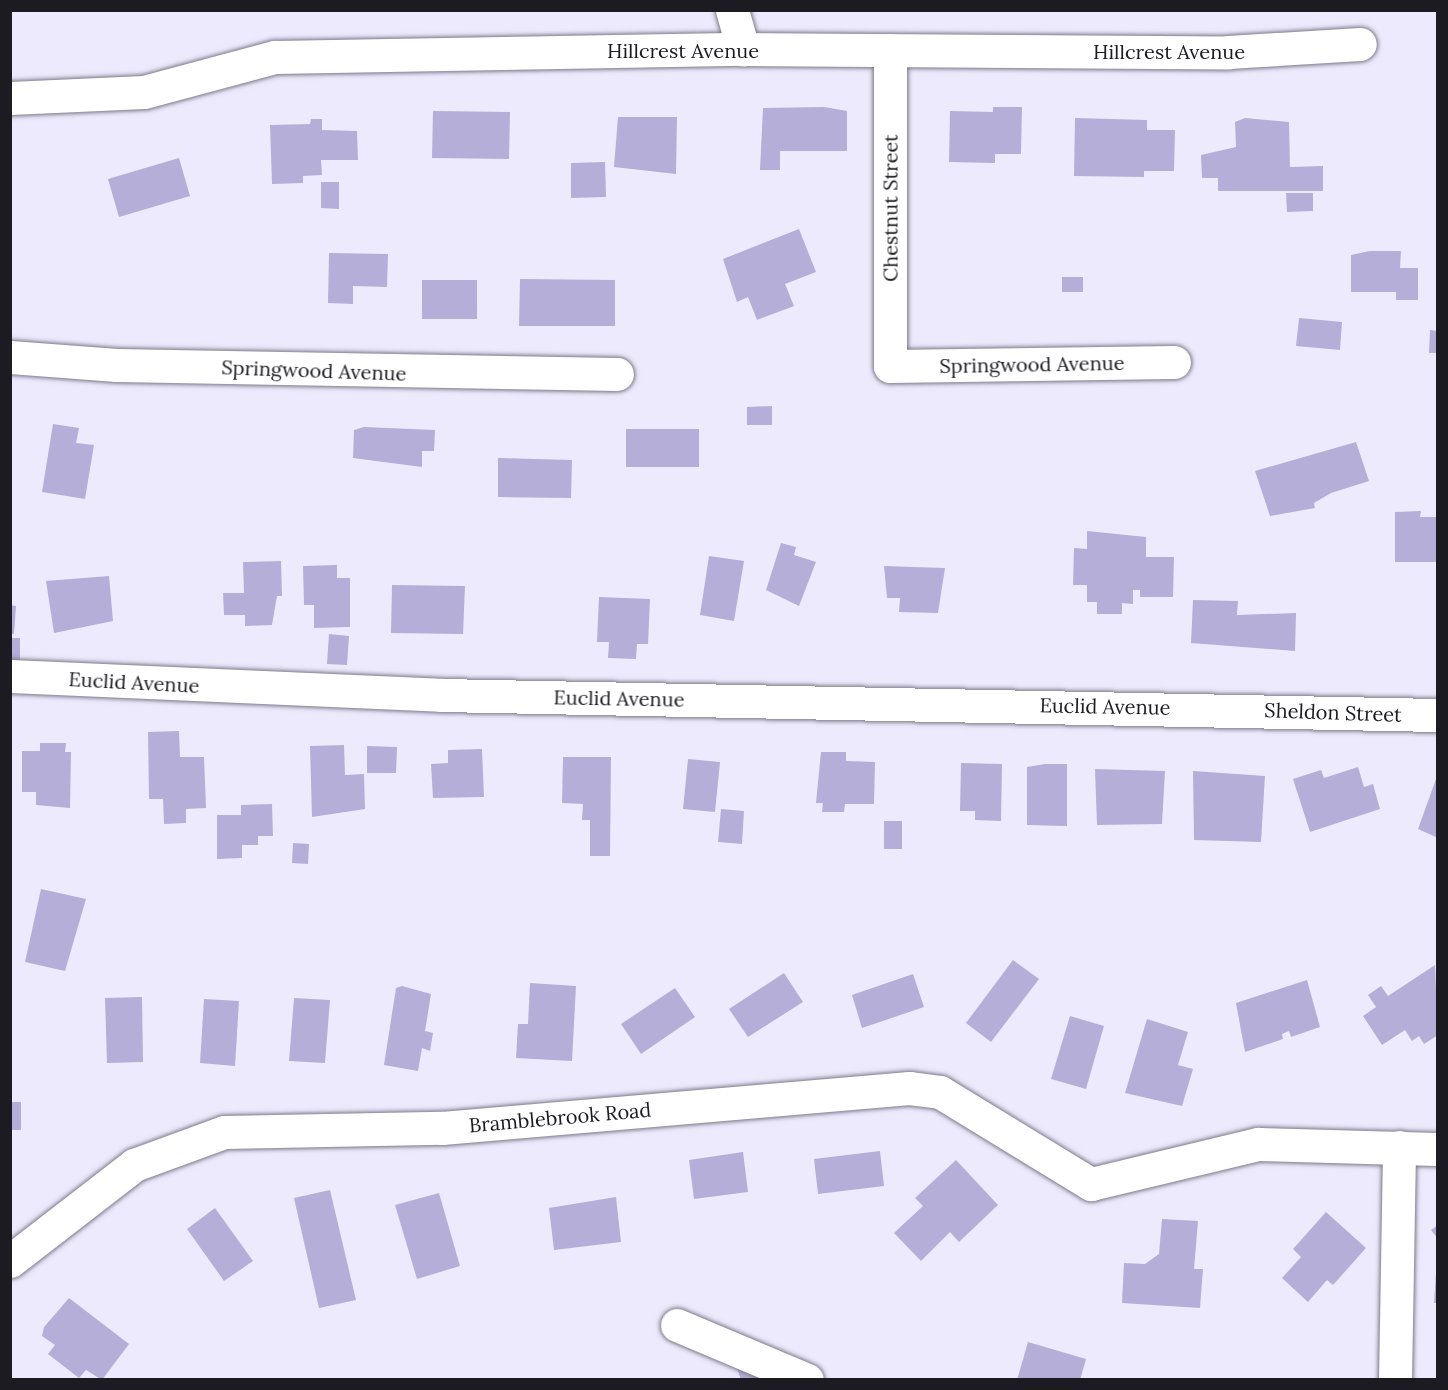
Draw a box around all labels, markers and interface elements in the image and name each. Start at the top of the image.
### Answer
street label: Hillcrest Avenue [607,38,759,62]
street label: Hillcrest Avenue [1093,39,1245,63]
street label: Chestnut Street [878,134,902,282]
street label: Springwood Avenue [939,350,1125,378]
street label: Springwood Avenue [221,355,407,385]
street label: Euclid Avenue [68,667,200,697]
street label: Euclid Avenue [553,685,685,711]
street label: Euclid Avenue [1039,693,1171,719]
street label: Sheldon Street [1264,698,1402,726]
street label: Bramblebrook Road [468,1097,652,1137]

